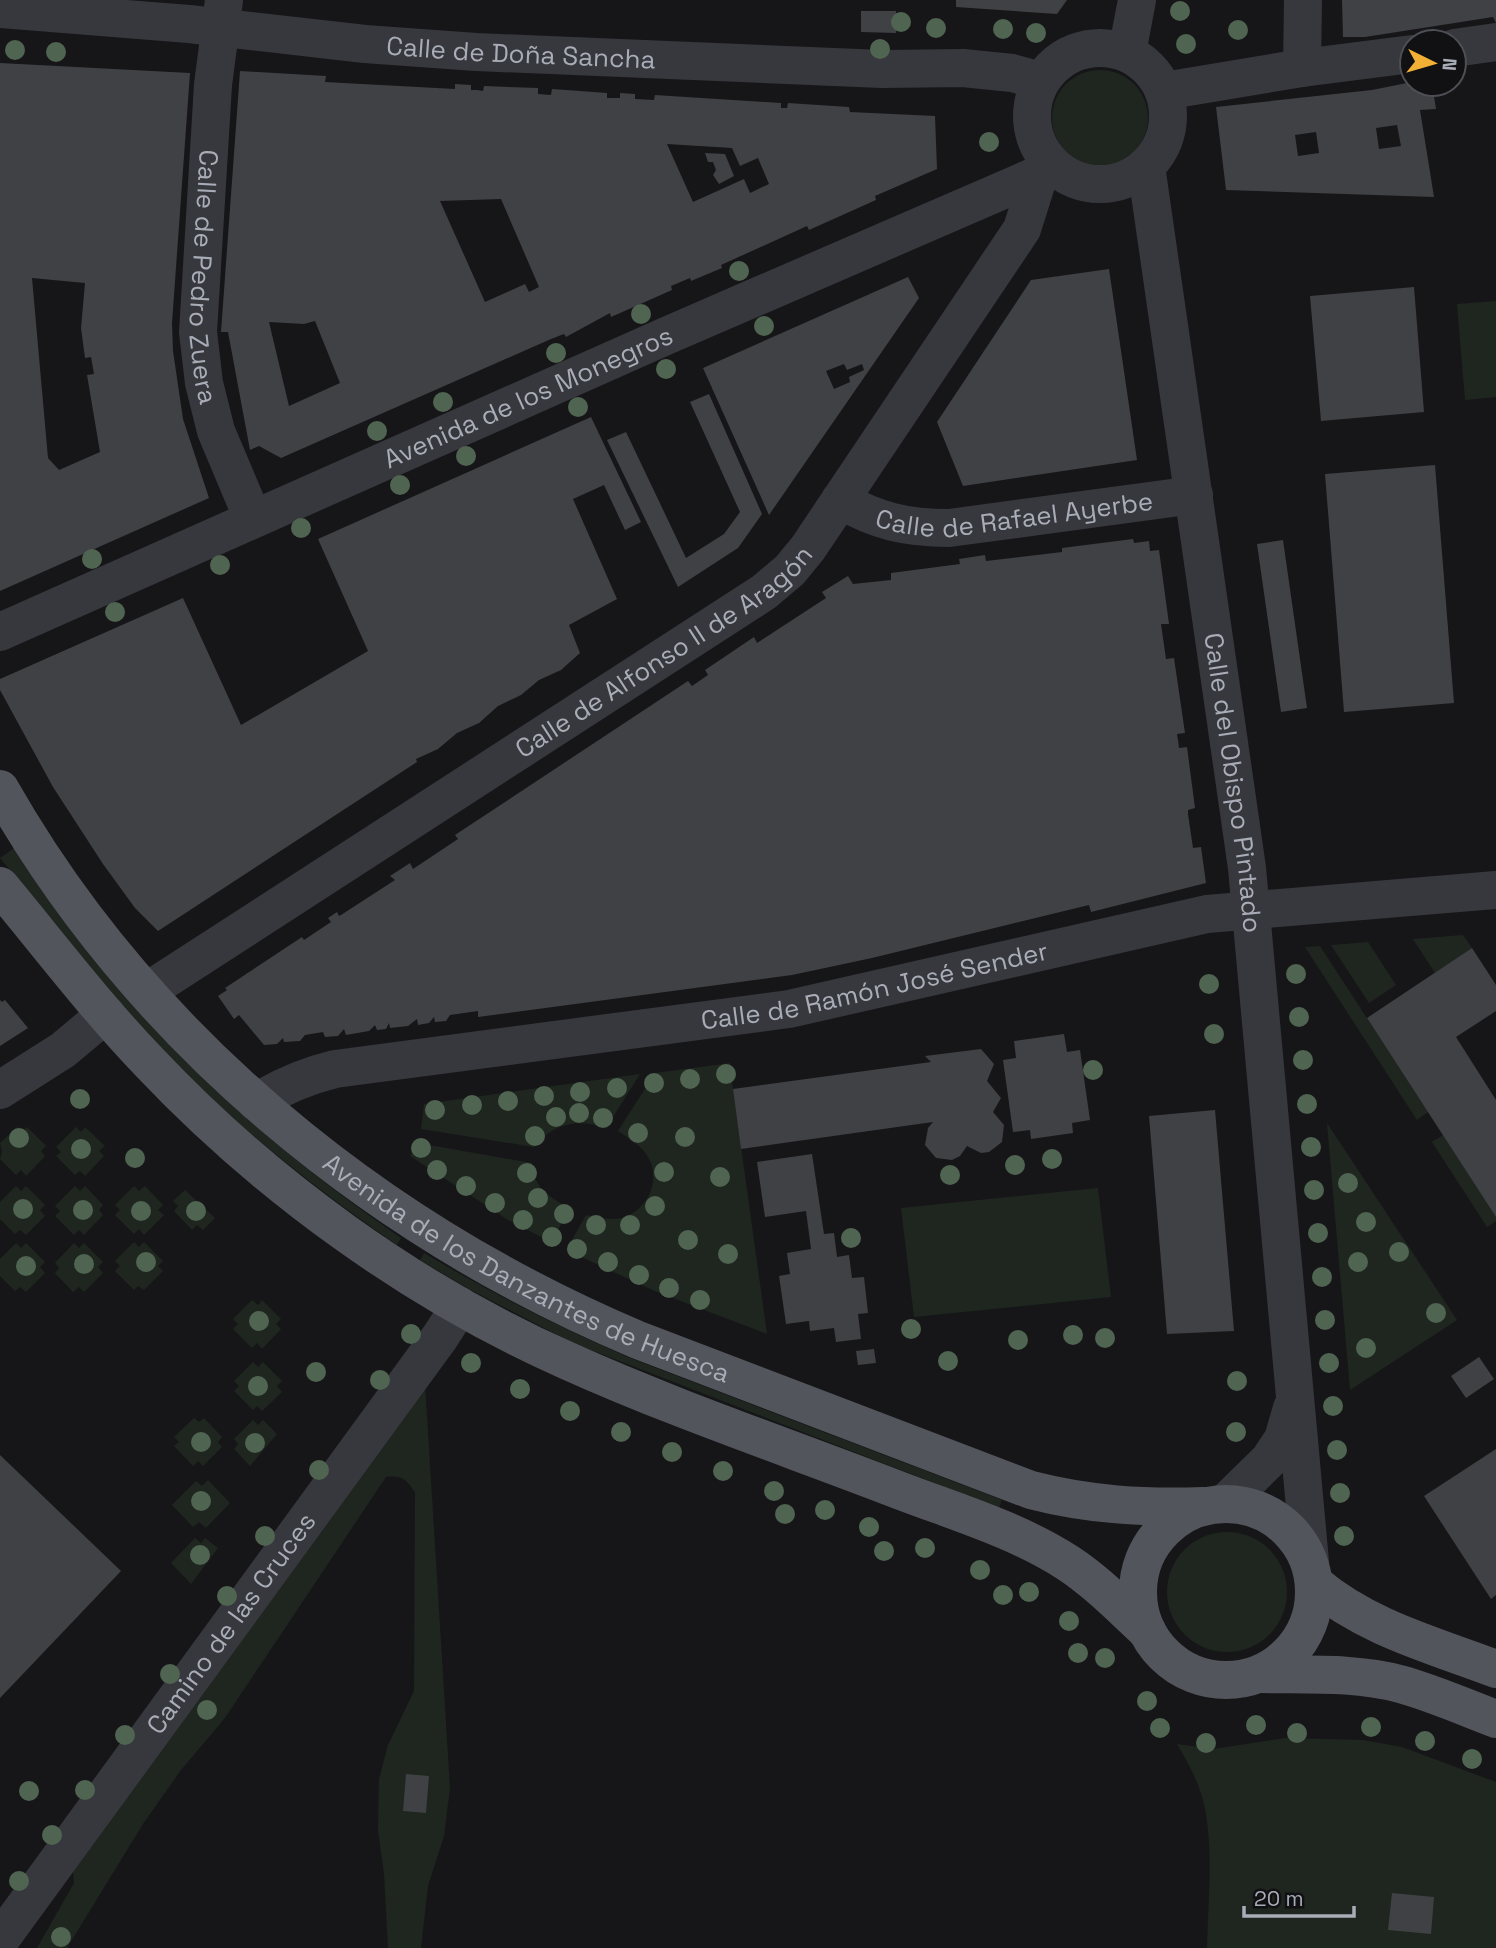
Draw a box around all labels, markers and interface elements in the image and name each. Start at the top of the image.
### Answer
north arrow [1398,28,1468,98]
street label: Calle de Doña Sancha [385,29,656,77]
text: N [1436,57,1462,72]
street label: Calle de Pedro Zuera [181,148,226,408]
street label: Avenida de los Monegros [378,318,678,476]
street label: Calle de Rafael Ayerbe [871,484,1155,546]
street label: Calle de Alfonso II de Aragón [509,538,820,766]
street label: Calle del Obispo Pintado [1196,631,1270,934]
street label: Calle de Ramón José Sender [699,934,1051,1037]
street label: Avenida de los Danzantes de Huesca [316,1146,735,1391]
street label: Camino de las Cruces [139,1506,323,1741]
scale bar [1244,1874,1354,1918]
text: 20 m [1254,1885,1304,1912]

